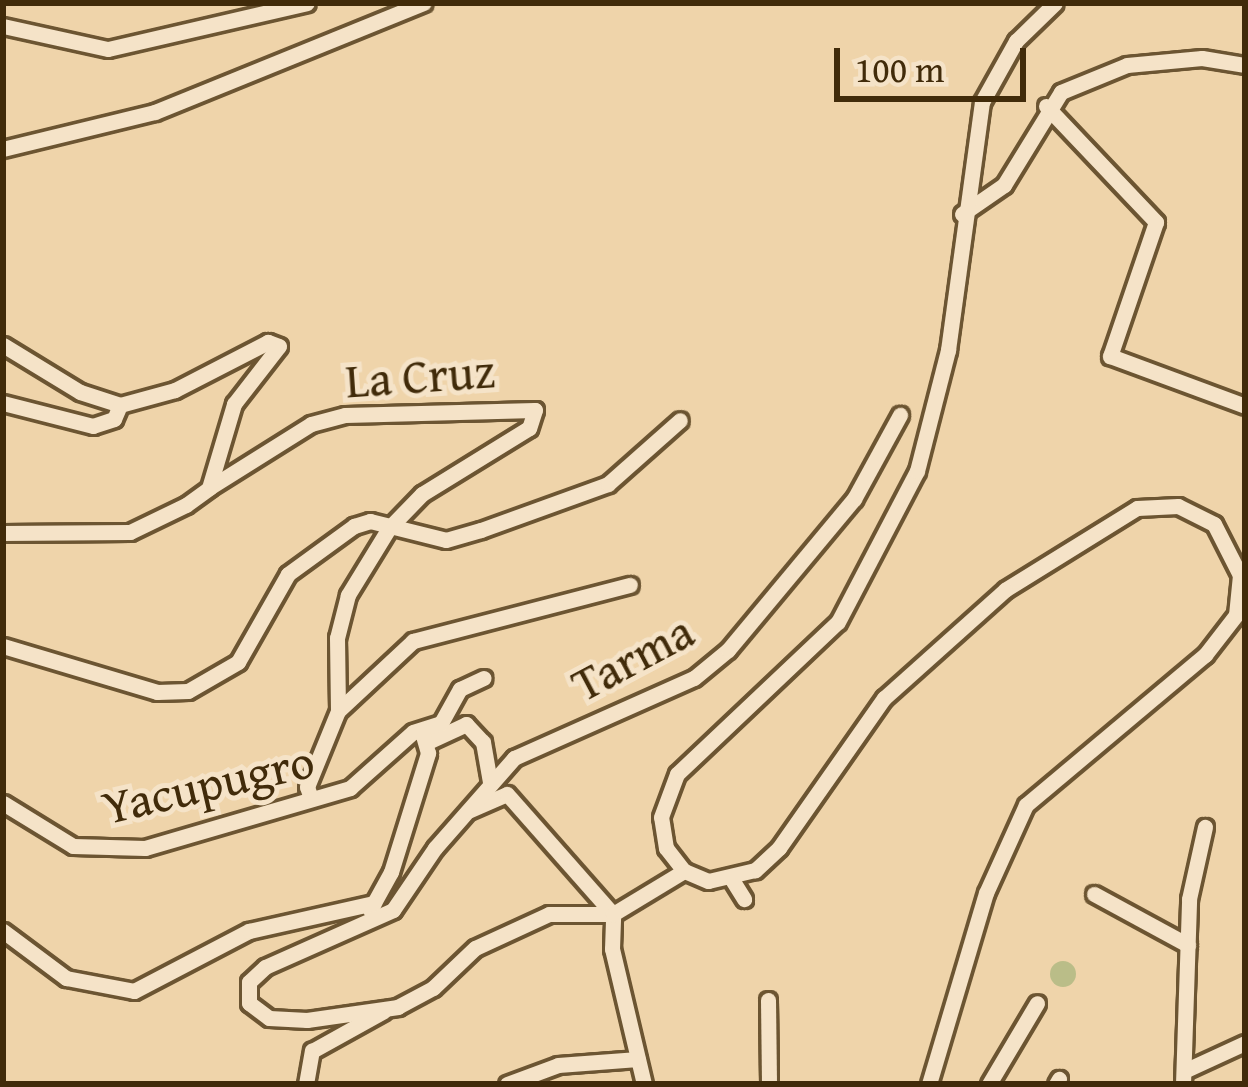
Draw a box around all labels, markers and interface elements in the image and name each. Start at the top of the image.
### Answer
scale bar [840,24,1032,98]
text: 100 m [855,42,944,95]
street label: La Cruz [343,341,497,409]
street label: Tarma [561,601,703,713]
street label: Yacupugro [97,731,319,835]

